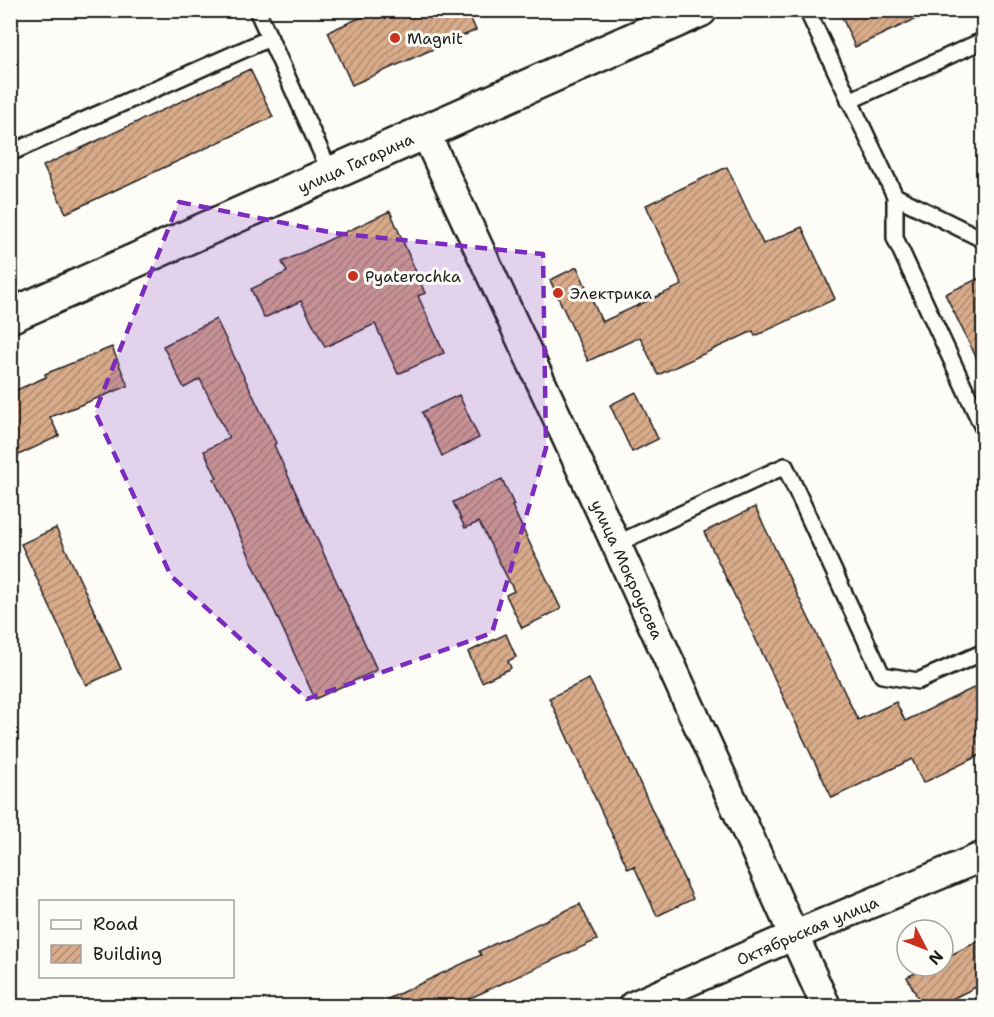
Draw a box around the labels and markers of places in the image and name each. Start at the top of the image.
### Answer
place label: Magnit [407,28,463,49]
marker: Magnit [388,31,402,45]
place label: Pyaterochka [365,266,461,287]
marker: Pyaterochka [346,269,360,283]
place label: Электрика [570,283,652,304]
marker: Электрика [551,286,565,300]

